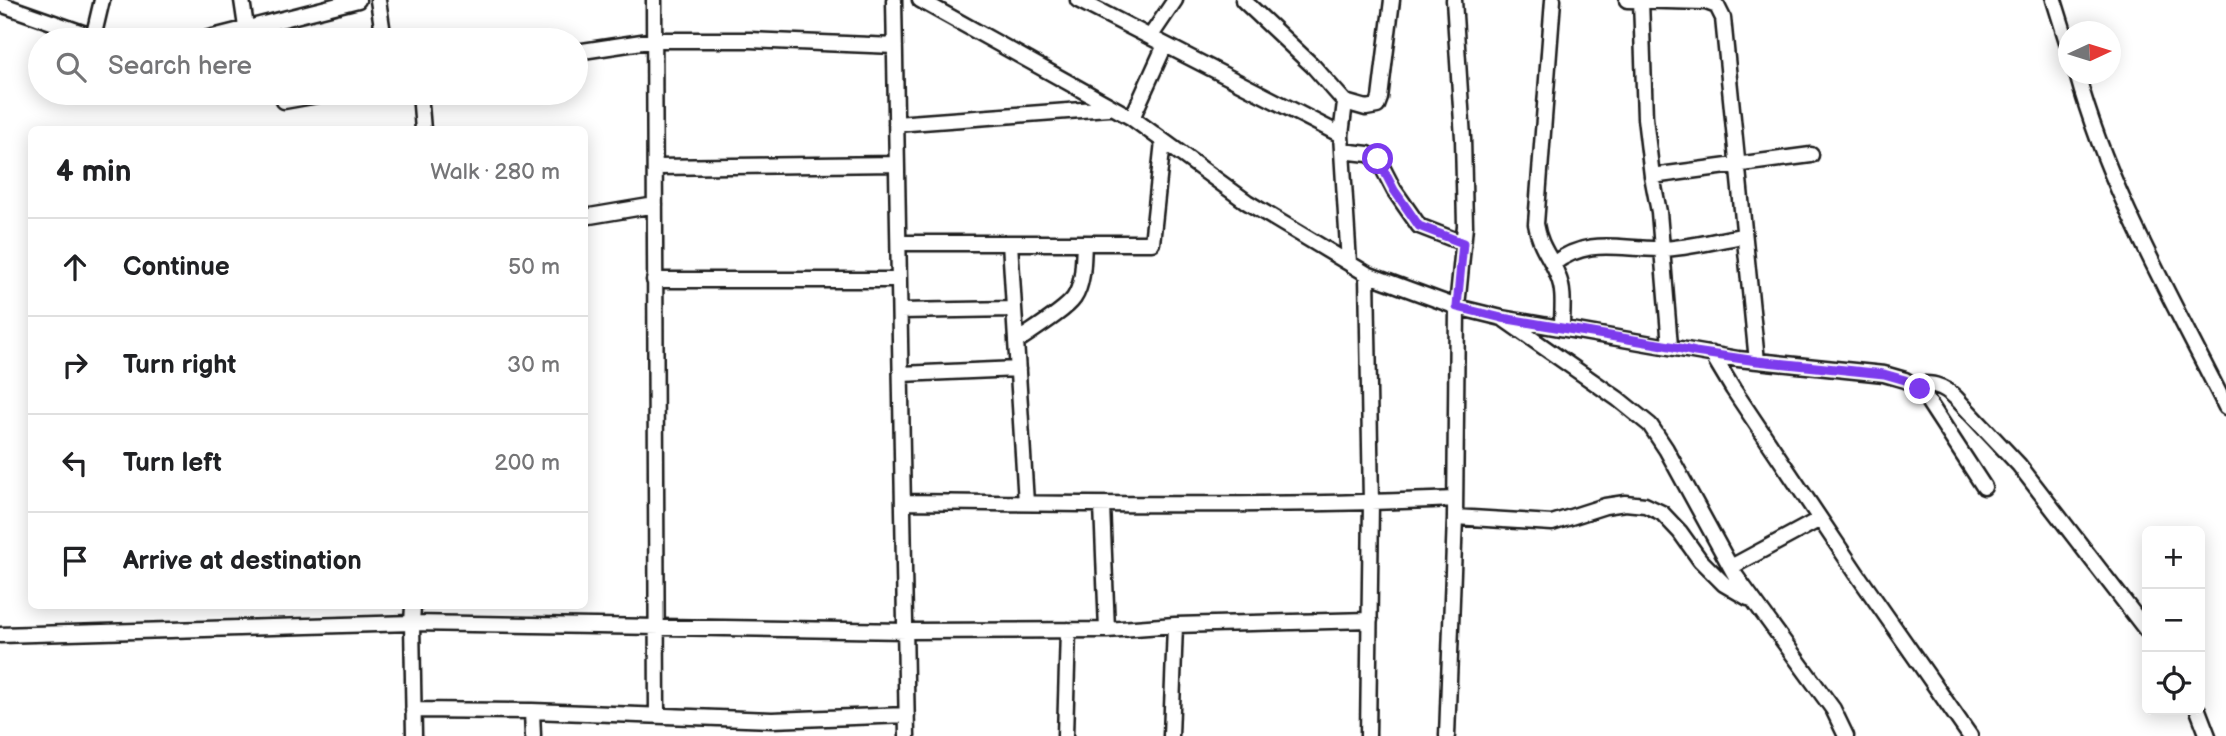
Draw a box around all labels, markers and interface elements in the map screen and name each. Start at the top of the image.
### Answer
north arrow [2058,21,2121,84]
search box [28,28,588,105]
icon: search [52,48,90,86]
text: Search here [108,51,252,82]
route start [1362,143,1393,174]
text: 4 min [56,154,131,190]
text: Walk · 280 m [430,158,560,186]
icon: ahead [56,248,94,286]
text: Continue [123,252,230,283]
text: 50 m [508,253,560,281]
icon: right [56,346,94,384]
text: Turn right [123,350,236,381]
text: 30 m [507,351,560,379]
route end [1904,373,1935,404]
icon: left [56,444,94,482]
text: Turn left [123,448,222,479]
text: 200 m [494,449,560,477]
map controls [2142,526,2205,715]
button: + [2142,526,2205,589]
icon: arrive [56,542,94,580]
text: Arrive at destination [123,546,362,577]
button: − [2142,589,2205,652]
button: locate [2142,652,2205,715]

